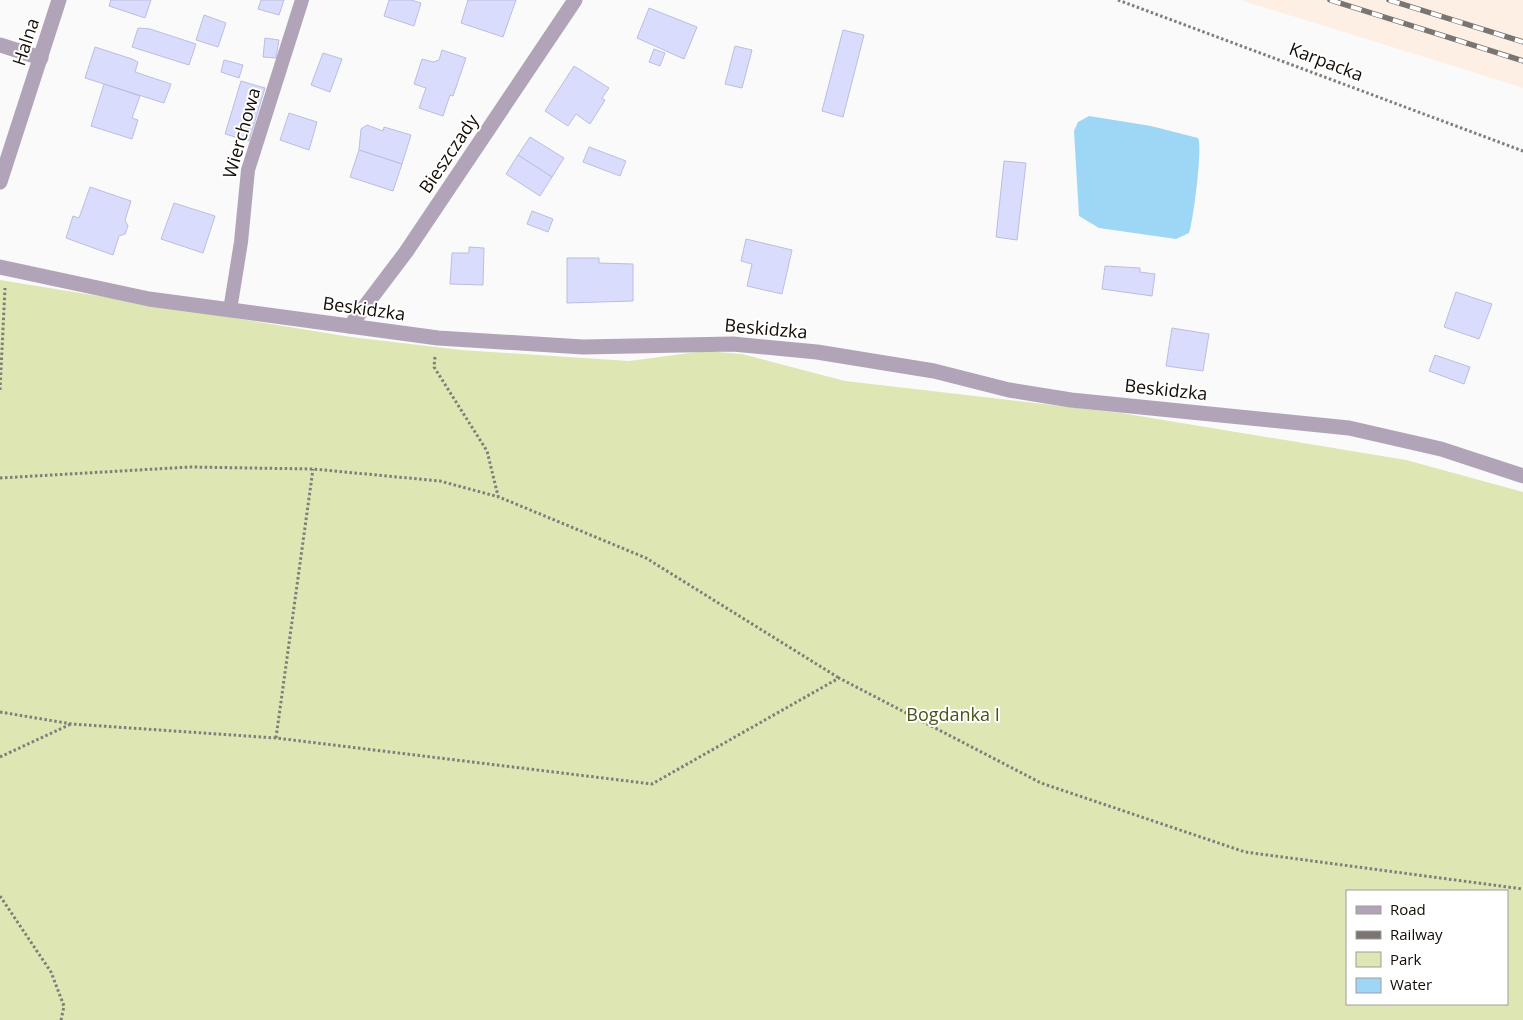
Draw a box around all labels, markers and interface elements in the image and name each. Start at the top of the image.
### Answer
street label: Halna [6,15,44,69]
street label: Karpacka [1286,36,1367,86]
street label: Wierchowa [217,85,265,181]
street label: Bieszczady [413,108,484,198]
street label: Beskidzka [321,290,407,326]
street label: Beskidzka [724,312,809,344]
street label: Beskidzka [1123,373,1209,405]
park label: Bogdanka I [906,702,1000,726]
legend [1346,890,1508,1005]
text: Road [1390,899,1426,919]
text: Railway [1390,924,1443,944]
text: Park [1390,949,1421,969]
text: Water [1390,974,1432,994]

